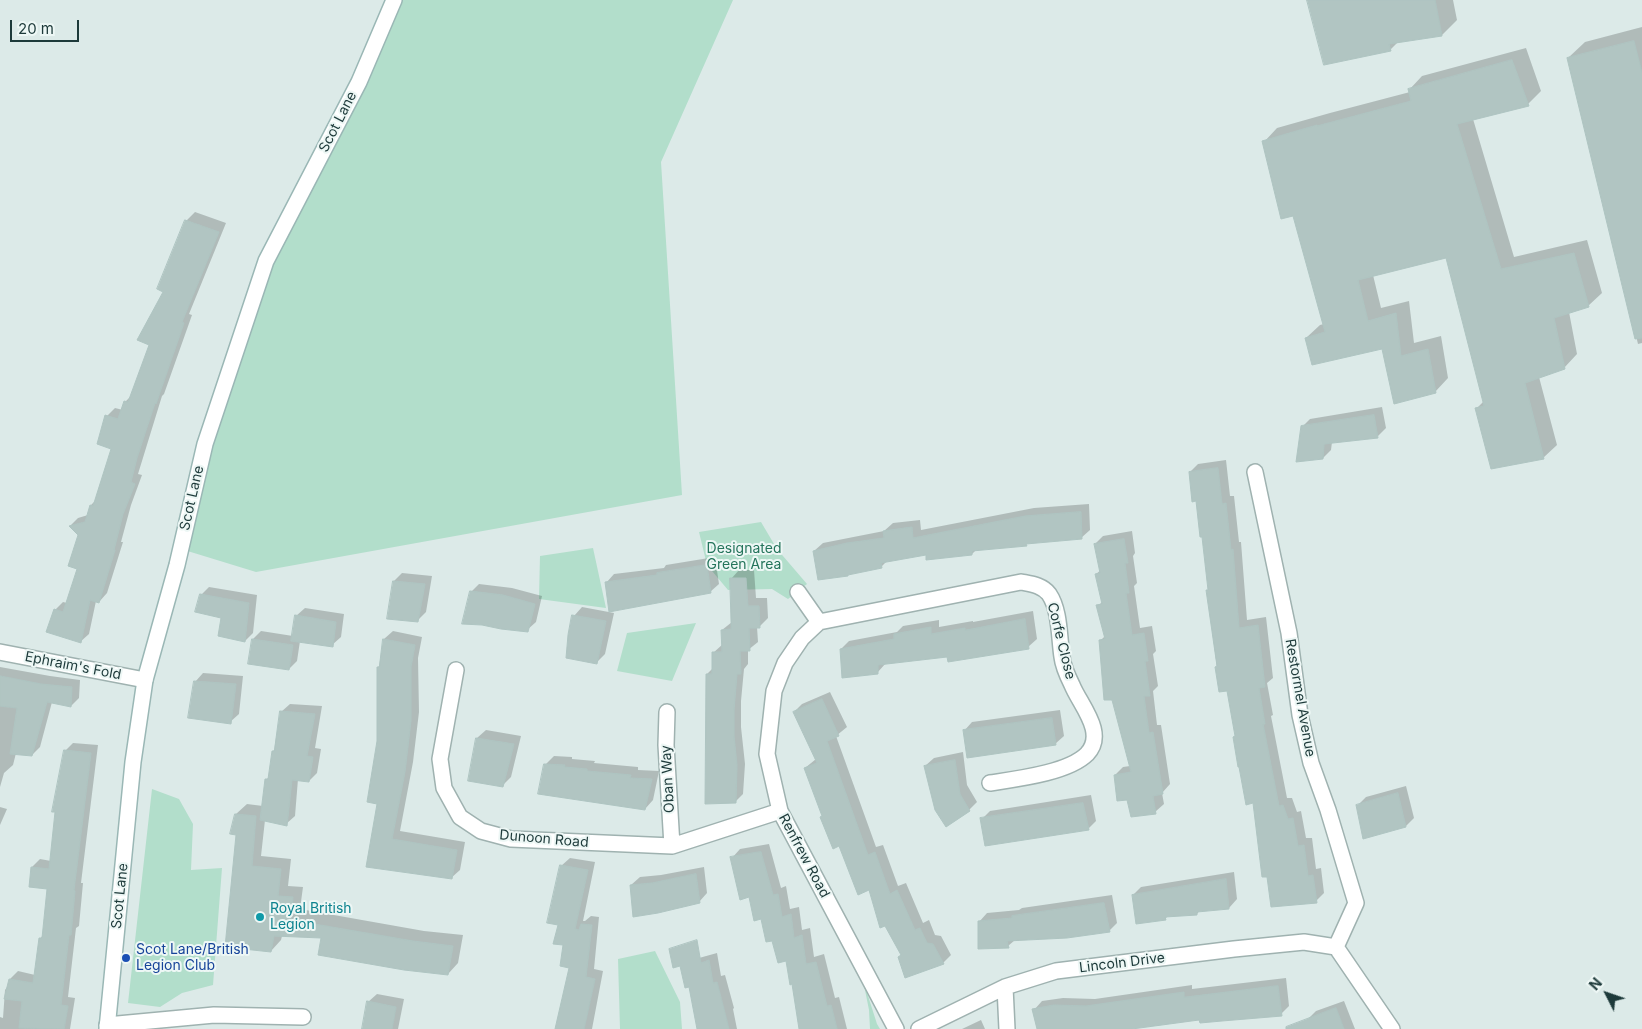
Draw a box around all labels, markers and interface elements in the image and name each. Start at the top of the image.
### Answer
scale bar [12,10,81,42]
text: 20 m [18,19,54,38]
street label: Scot Lane [316,89,360,155]
street label: Scot Lane [176,464,208,532]
park label: Designated Green Area [707,541,781,574]
street label: Corfe Close [1043,601,1079,681]
street label: Restormel Avenue [1281,638,1319,758]
street label: Ephraim's Fold [23,648,123,684]
street label: Oban Way [658,745,678,813]
street label: Renfrew Road [775,811,833,901]
street label: Dunoon Road [499,827,589,851]
street label: Scot Lane [108,862,132,930]
place label: Royal British Legion [270,901,352,934]
marker: Royal British Legion [254,911,266,923]
place label: Scot Lane/British Legion Club [136,942,249,974]
street label: Lincoln Drive [1078,949,1166,977]
marker: Scot Lane/British Legion Club [120,952,132,964]
north arrow [1582,969,1632,1019]
text: N [1585,974,1605,993]

